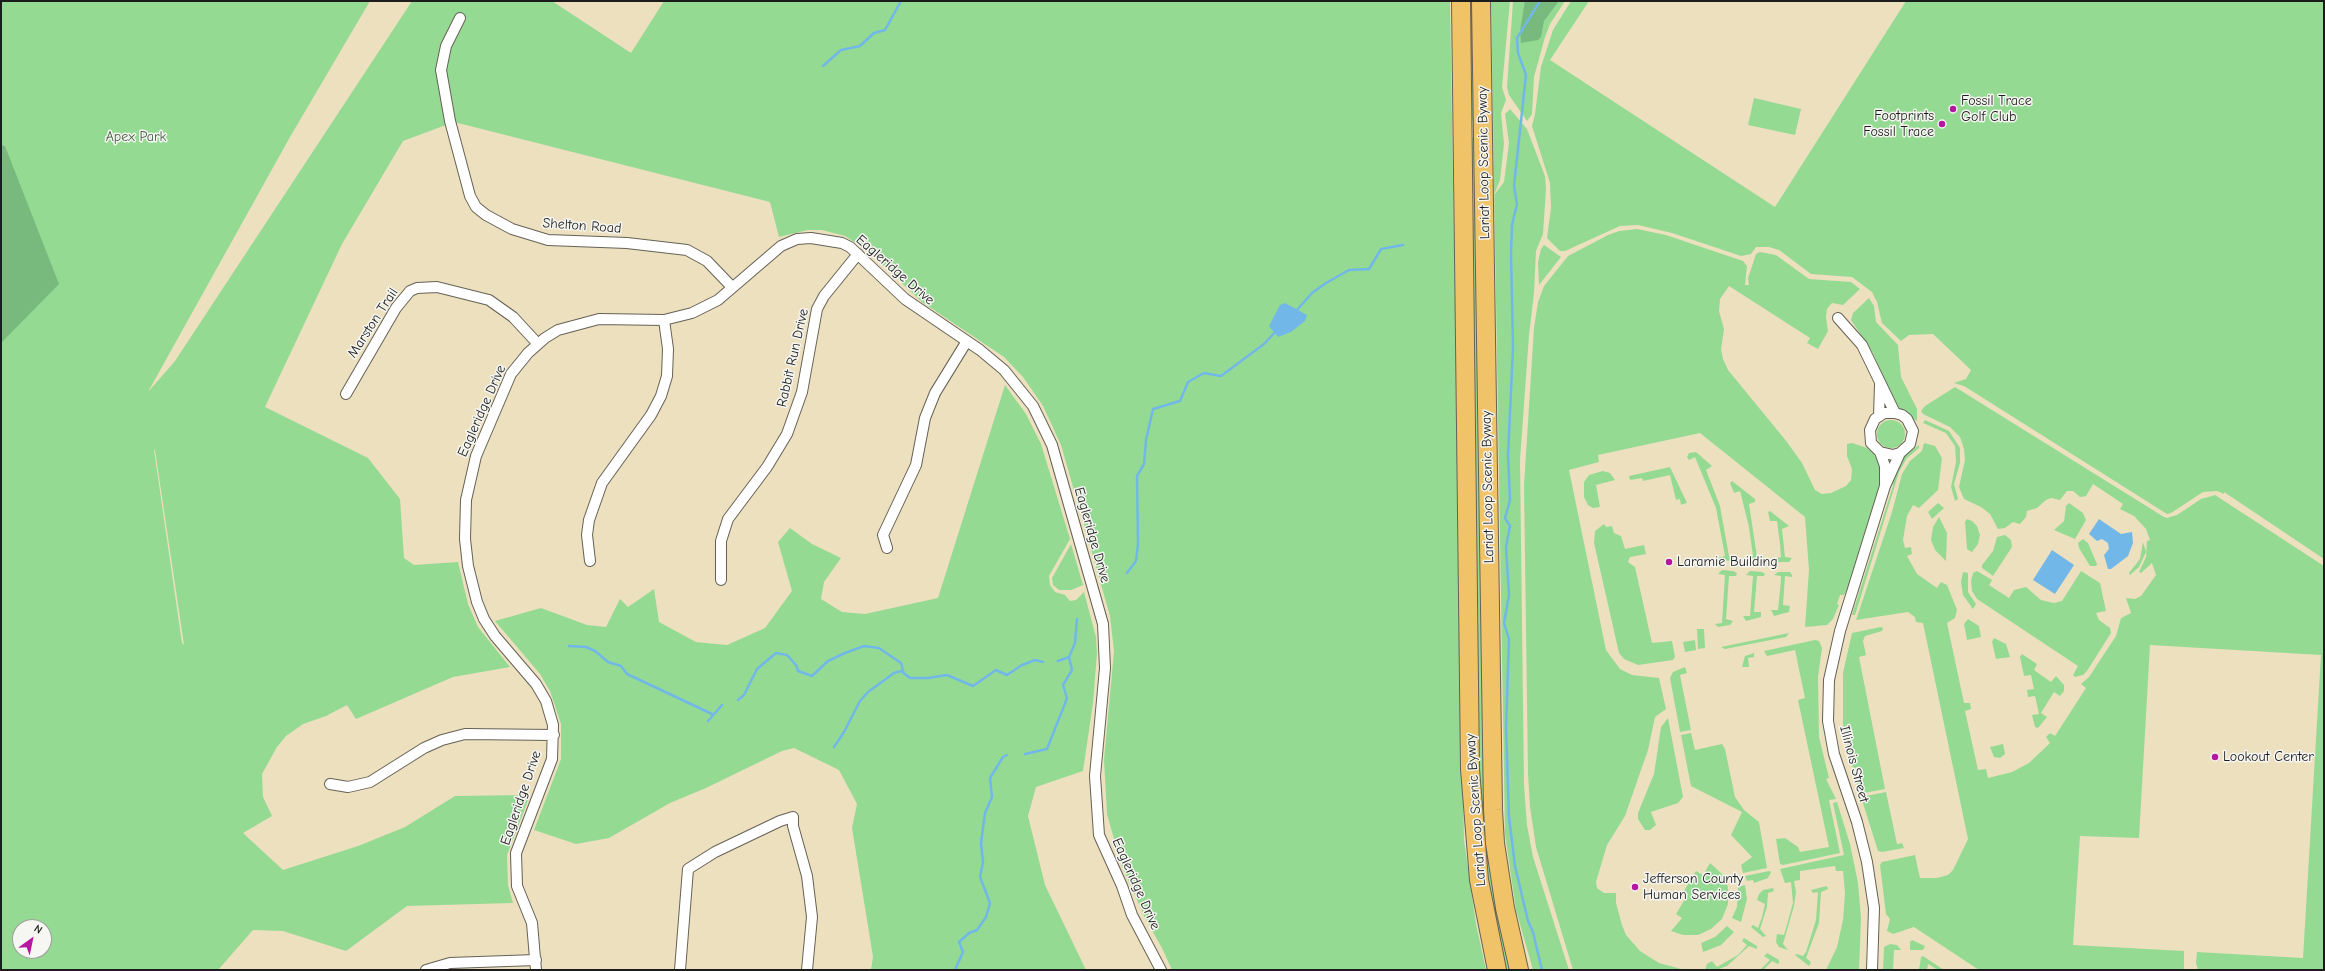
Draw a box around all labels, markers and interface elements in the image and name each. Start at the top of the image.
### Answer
street label: Lariat Loop Scenic Byway [1474,87,1494,239]
place label: Fossil Trace Golf Club [1961,93,2032,126]
marker: Fossil Trace Golf Club [1948,104,1958,114]
place label: Footprints Fossil Trace [1863,108,1934,140]
marker: Footprints Fossil Trace [1937,119,1947,129]
park label: Apex Park [106,129,166,145]
street label: Shelton Road [542,215,622,237]
street label: Eagleridge Drive [852,231,938,309]
street label: Marston Trail [344,285,402,361]
street label: Rabbit Run Drive [774,307,812,409]
street label: Eagleridge Drive [454,363,510,459]
street label: Lariat Loop Scenic Byway [1478,411,1498,563]
street label: Eagleridge Drive [1070,485,1114,585]
place label: Laramie Building [1677,554,1778,570]
marker: Laramie Building [1664,557,1674,567]
street label: Illinois Street [1836,724,1872,804]
street label: Lariat Loop Scenic Byway [1462,733,1490,887]
street label: Eagleridge Drive [497,749,545,847]
place label: Lookout Center [2223,749,2314,765]
marker: Lookout Center [2210,752,2220,762]
street label: Eagleridge Drive [1108,836,1164,932]
place label: Jefferson County Human Services [1643,871,1743,904]
marker: Jefferson County Human Services [1630,882,1640,892]
north arrow [12,919,52,959]
text: N [32,922,45,937]

